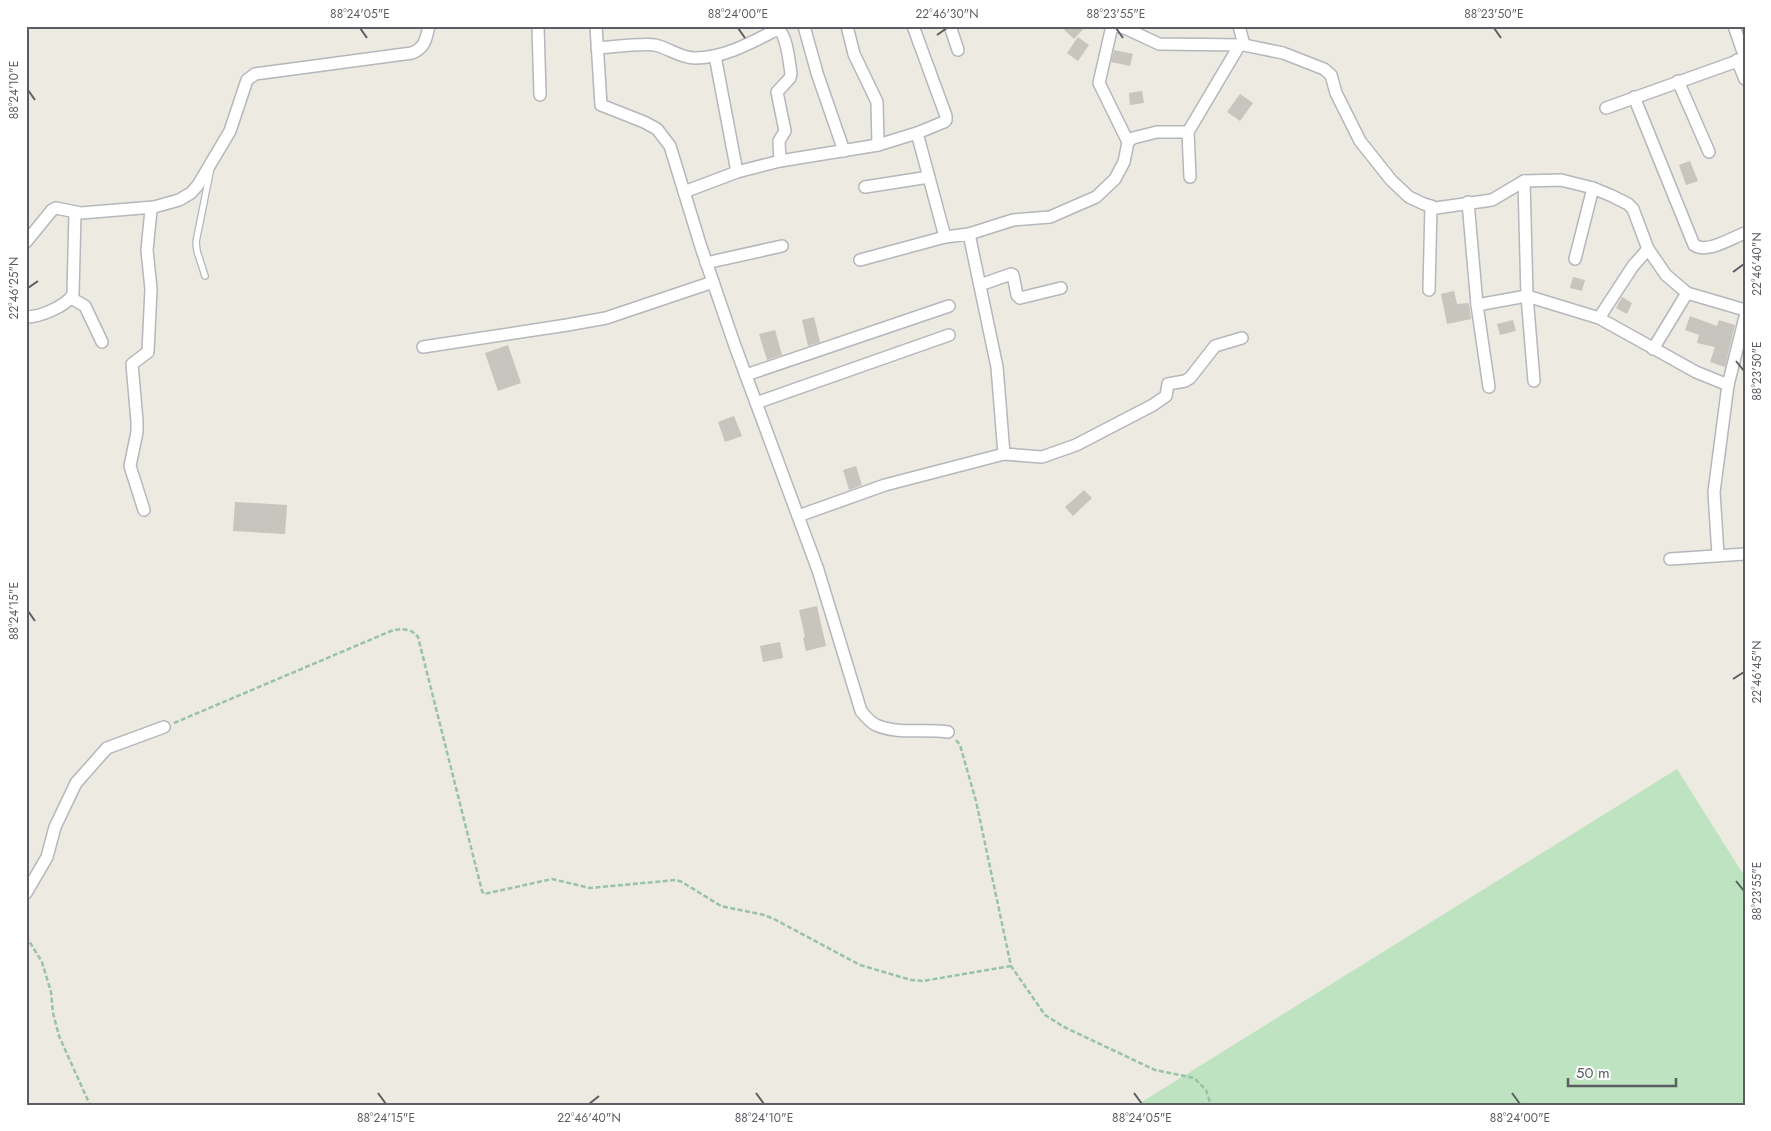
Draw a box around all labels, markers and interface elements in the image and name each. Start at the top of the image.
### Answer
text: 88°24'05"E [330,5,390,23]
text: 88°24'00"E [708,5,768,23]
text: 22°46'30"N [916,5,978,23]
text: 88°23'55"E [1087,5,1145,23]
text: 88°23'50"E [1464,5,1524,23]
text: 88°24'10"E [5,61,23,119]
text: 22°46'40"N [1748,232,1766,296]
text: 22°46'25"N [5,257,23,319]
text: 88°23'50"E [1748,341,1766,401]
text: 88°24'15"E [5,582,23,640]
text: 22°46'45"N [1748,641,1766,703]
text: 88°23'55"E [1748,862,1766,920]
scale bar [1568,1056,1676,1088]
text: 50 m [1576,1062,1610,1084]
text: 88°24'15"E [357,1109,415,1127]
text: 22°46'40"N [557,1109,621,1127]
text: 88°24'10"E [735,1109,793,1127]
text: 88°24'05"E [1112,1109,1172,1127]
text: 88°24'00"E [1490,1109,1550,1127]

